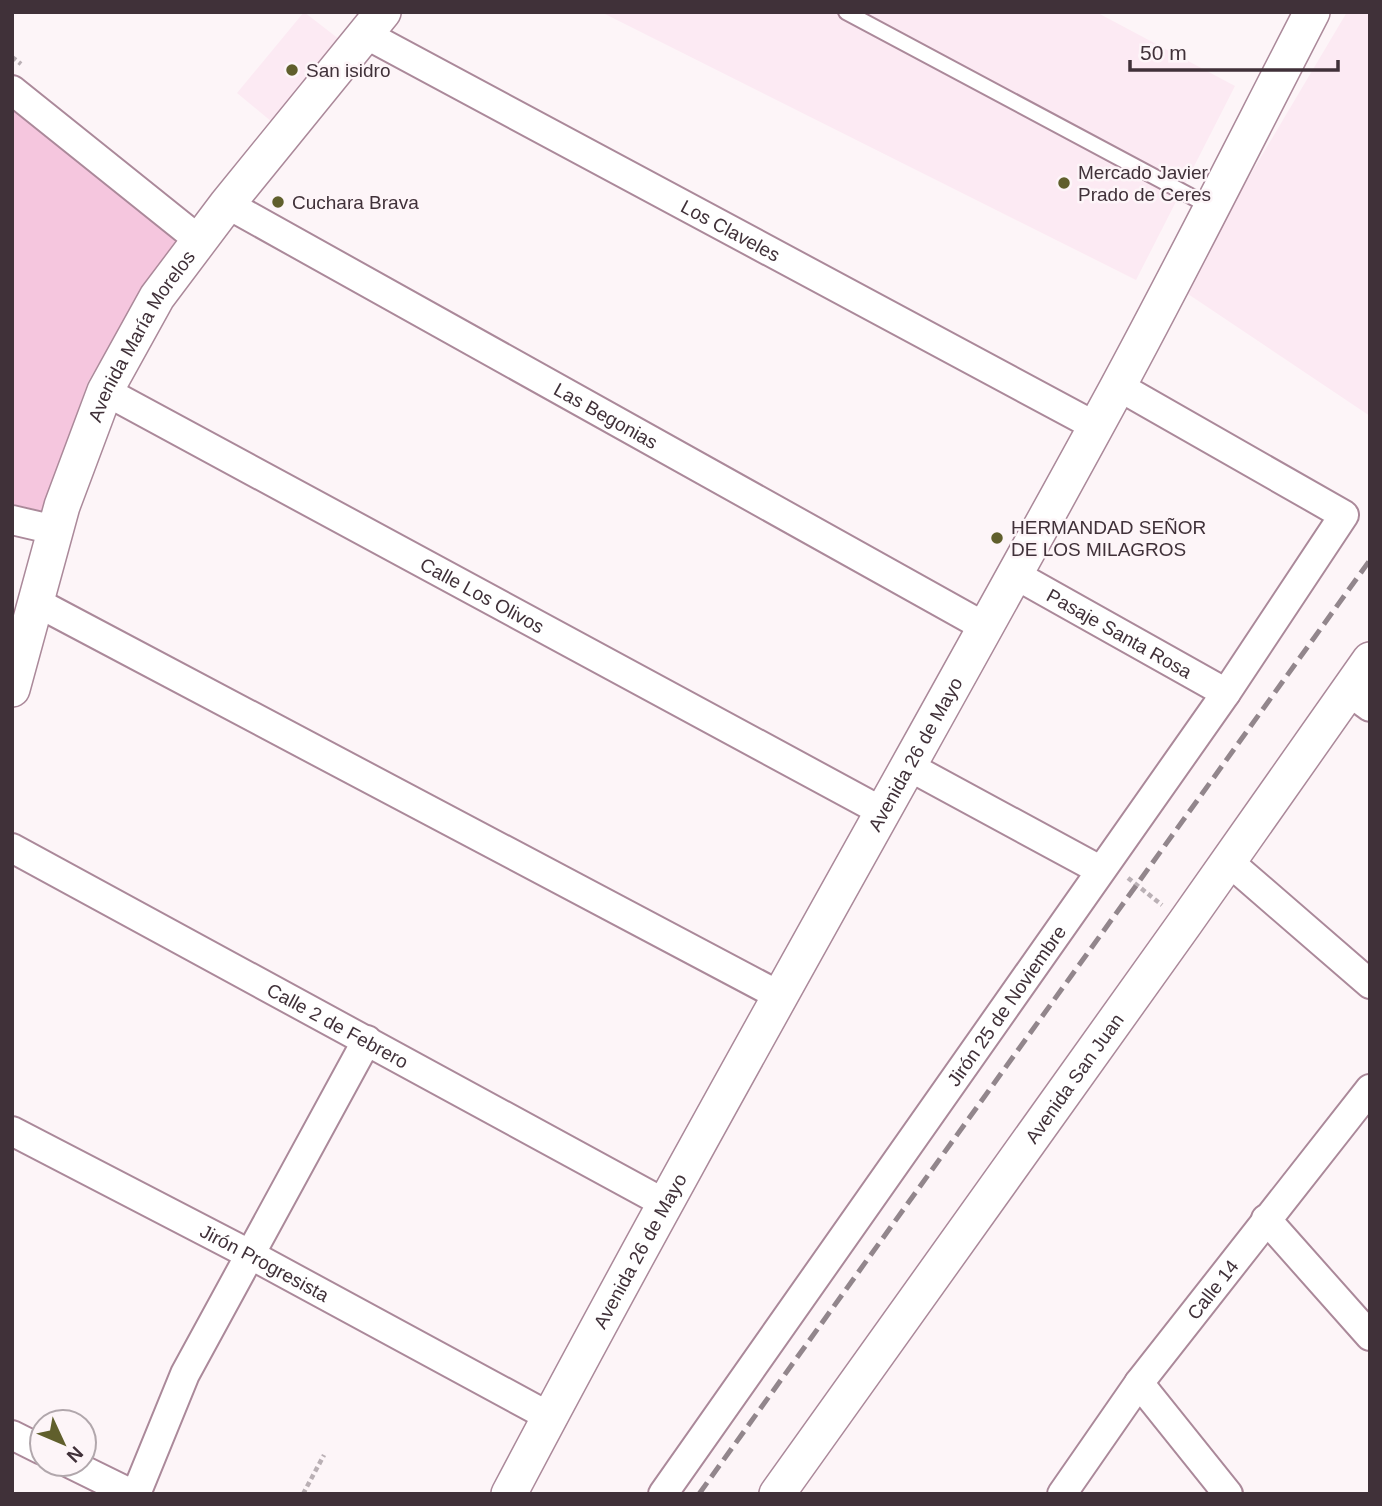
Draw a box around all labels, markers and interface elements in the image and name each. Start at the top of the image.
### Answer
scale bar [1130,28,1338,72]
text: 50 m [1140,41,1187,64]
place label: San isidro [306,60,391,81]
marker: San isidro [284,62,300,78]
place label: Mercado Javier Prado de Ceres [1078,162,1211,205]
marker: Mercado Javier Prado de Ceres [1056,175,1072,191]
place label: Cuchara Brava [292,192,419,213]
marker: Cuchara Brava [270,194,286,210]
street label: Los Claveles [677,196,783,266]
street label: Avenida María Morelos [84,247,199,425]
street label: Las Begonias [550,379,661,453]
place label: HERMANDAD SEÑOR DE LOS MILAGROS [1011,517,1206,560]
marker: HERMANDAD SEÑOR DE LOS MILAGROS [989,530,1005,546]
street label: Calle Los Olivos [417,554,547,638]
street label: Pasaje Santa Rosa [1043,585,1196,683]
street label: Avenida 26 de Mayo [864,674,967,835]
street label: Jirón 25 de Noviembre [943,922,1070,1090]
street label: Calle 2 de Febrero [263,979,412,1073]
street label: Avenida San Juan [1021,1010,1128,1147]
street label: Avenida 26 de Mayo [589,1170,691,1332]
street label: Jirón Progresista [197,1221,333,1306]
street label: Calle 14 [1183,1256,1243,1324]
north arrow [28,1408,98,1478]
text: N [63,1442,87,1467]

